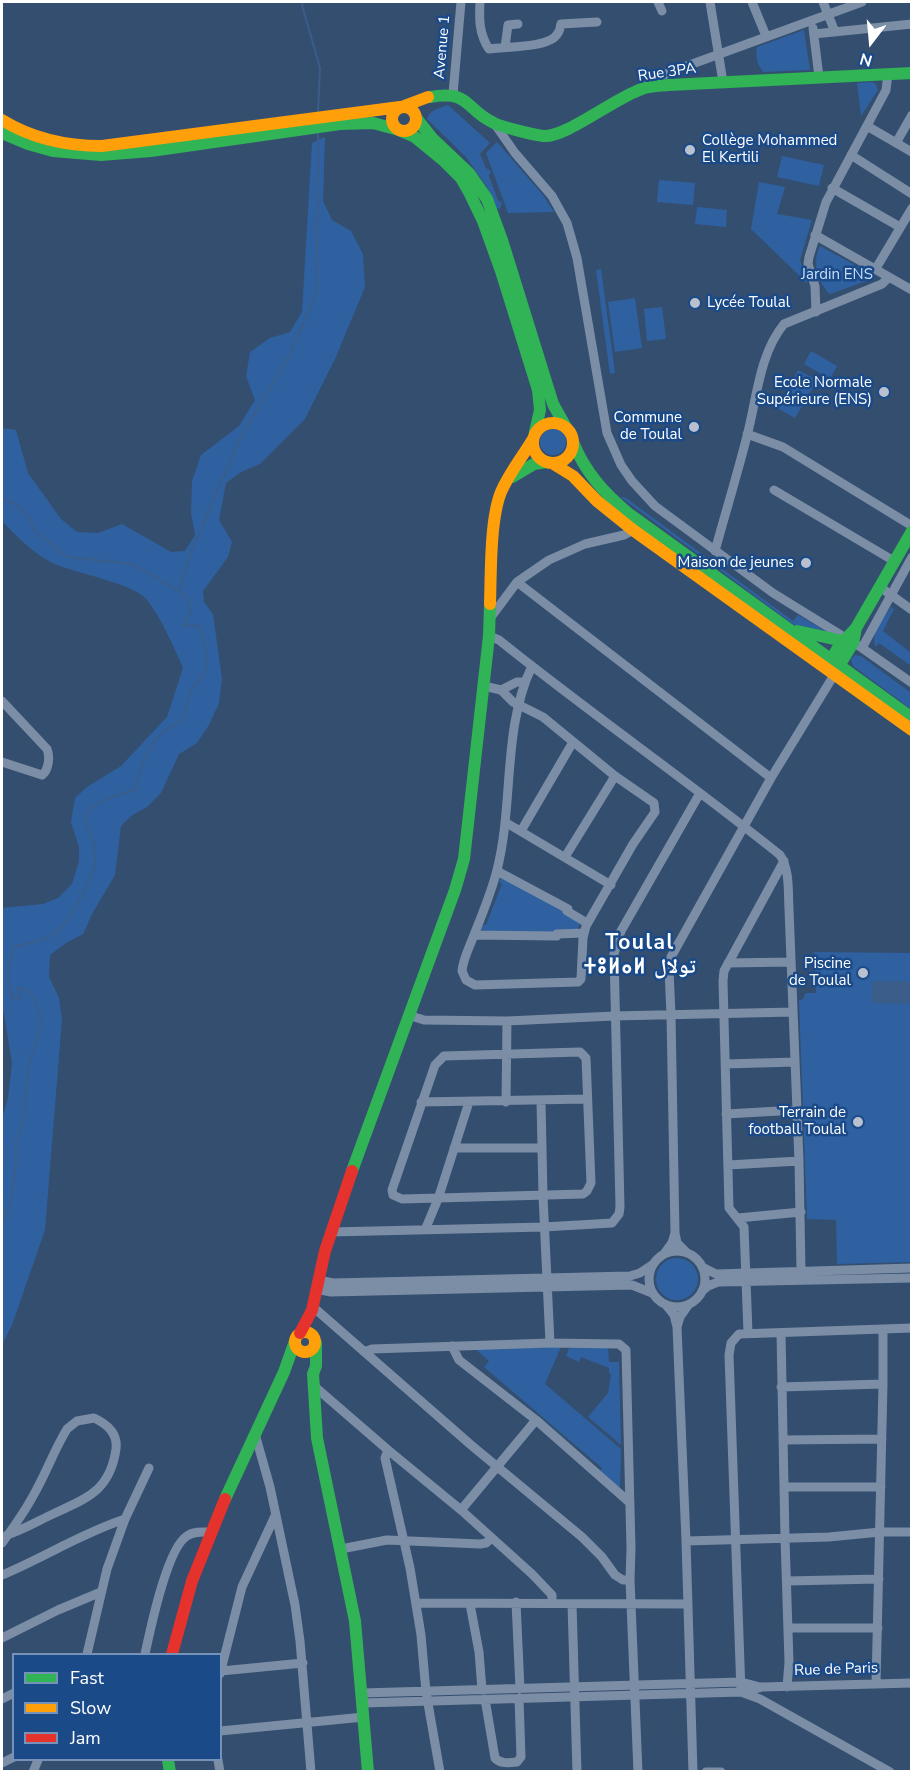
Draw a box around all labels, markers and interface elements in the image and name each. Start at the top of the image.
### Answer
north arrow [841,12,901,72]
street label: Avenue 1 [431,14,455,80]
text: N [857,47,875,72]
street label: Rue 3PA [637,60,697,86]
place label: Collège Mohammed El Kertili [702,132,837,167]
marker: Collège Mohammed El Kertili [683,143,697,157]
park label: Jardin ENS [801,266,873,284]
place label: Lycée Toulal [707,294,790,312]
marker: Lycée Toulal [688,296,702,310]
place label: Ecole Normale Supérieure (ENS) [757,374,872,409]
marker: Ecole Normale Supérieure (ENS) [877,385,891,399]
place label: Commune de Toulal [613,409,682,444]
marker: Commune de Toulal [687,420,701,434]
place label: Maison de jeunes [678,554,794,572]
marker: Maison de jeunes [799,556,813,570]
district label: Toulal ⵜⵓⵍⴰⵍ تولال [589,931,691,981]
place label: Piscine de Toulal [789,955,851,990]
marker: Piscine de Toulal [856,966,870,980]
place label: Terrain de football Toulal [748,1104,846,1139]
marker: Terrain de football Toulal [851,1115,865,1129]
legend [12,1653,222,1761]
street label: Rue de Paris [794,1660,878,1680]
text: Fast [70,1666,104,1690]
text: Slow [70,1696,111,1720]
text: Jam [70,1726,101,1750]

